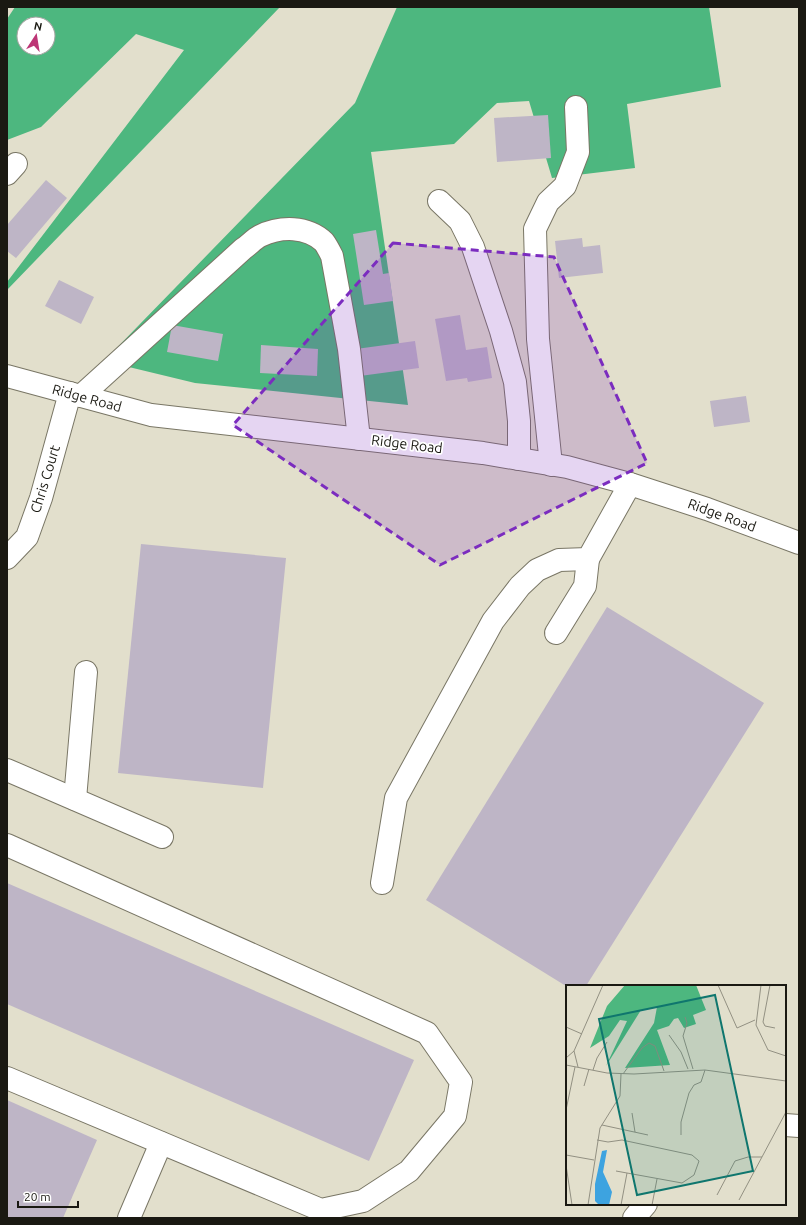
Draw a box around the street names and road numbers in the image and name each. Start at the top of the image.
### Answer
street label: Ridge Road [50,381,124,415]
street label: Ridge Road [370,432,444,456]
street label: Chris Court [27,443,63,515]
street label: Ridge Road [686,495,758,535]

